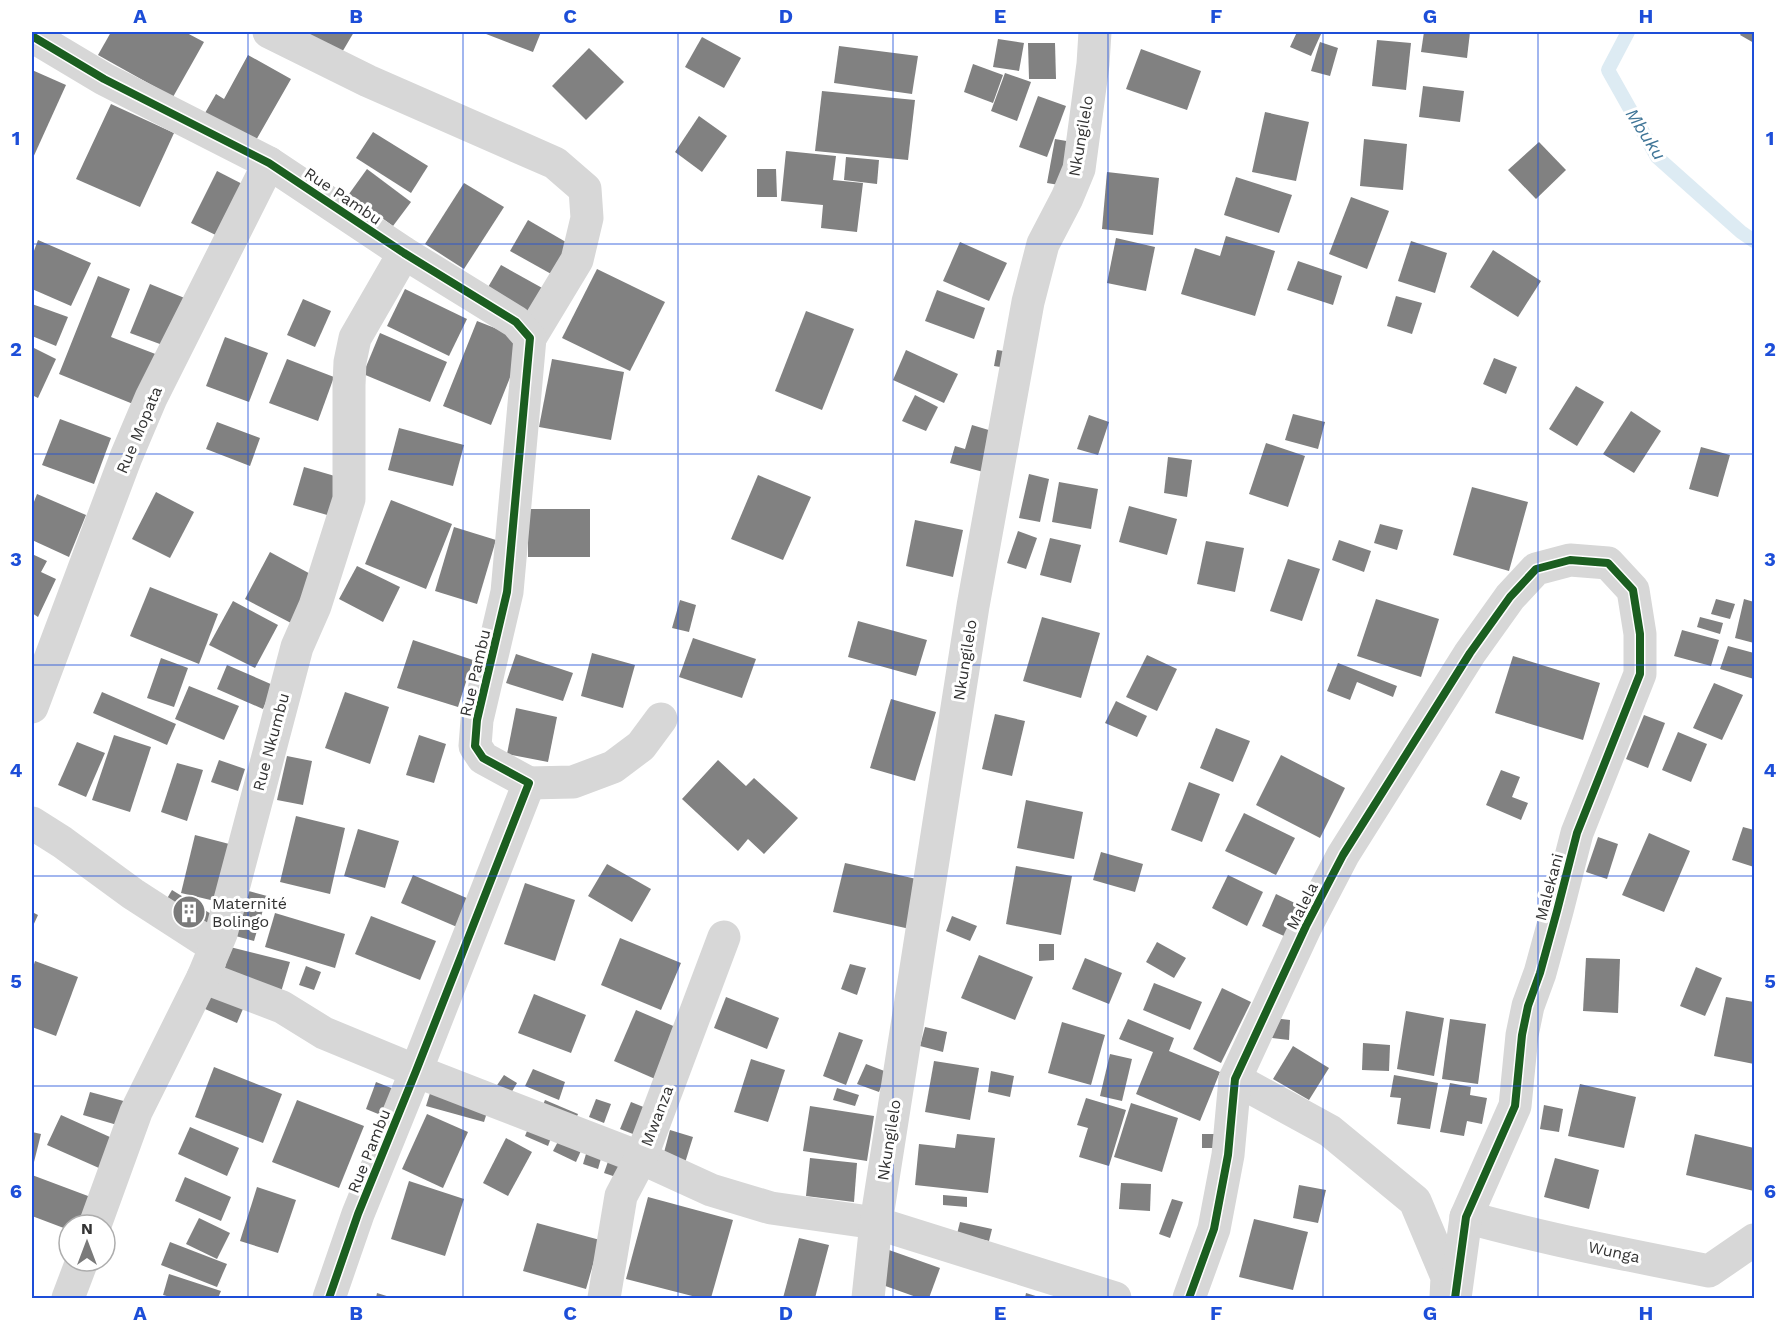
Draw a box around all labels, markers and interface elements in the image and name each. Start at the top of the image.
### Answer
text: A [133,4,147,28]
text: B [349,4,363,28]
text: C [563,4,577,28]
text: D [779,4,793,28]
text: E [994,4,1006,28]
text: F [1210,4,1222,28]
text: G [1423,4,1437,28]
text: H [1639,4,1653,28]
street label: Nkungilelo [1065,94,1097,178]
water label: Mbuku [1622,104,1671,164]
text: 1 [12,126,20,150]
text: 1 [1766,126,1774,150]
street label: Rue Pambu [301,163,385,229]
text: 2 [10,337,22,361]
text: 2 [1764,337,1776,361]
street label: Rue Mopata [112,384,166,476]
text: 3 [10,547,22,571]
text: 3 [1764,547,1776,571]
street label: Nkungilelo [949,618,981,702]
street label: Rue Pambu [456,628,494,718]
street label: Rue Nkumbu [249,691,293,793]
text: 4 [10,758,23,782]
text: 4 [1764,758,1777,782]
street label: Malekani [1531,851,1567,923]
street label: Malela [1282,879,1322,933]
building icon: Maternité Bolingo [171,894,207,930]
place label: Maternité Bolingo [212,894,287,931]
text: 5 [10,969,22,993]
text: 5 [1764,969,1776,993]
street label: Mwanza [637,1083,677,1149]
street label: Nkungilelo [873,1098,905,1182]
street label: Rue Pambu [344,1106,394,1196]
text: 6 [10,1179,22,1203]
text: 6 [1764,1179,1776,1203]
north arrow [57,1213,117,1273]
text: N [81,1219,93,1238]
street label: Wunga [1586,1237,1642,1267]
text: A [133,1301,147,1325]
text: B [349,1301,363,1325]
text: C [563,1301,577,1325]
text: D [779,1301,793,1325]
text: E [994,1301,1006,1325]
text: F [1210,1301,1222,1325]
text: G [1423,1301,1437,1325]
text: H [1639,1301,1653,1325]

